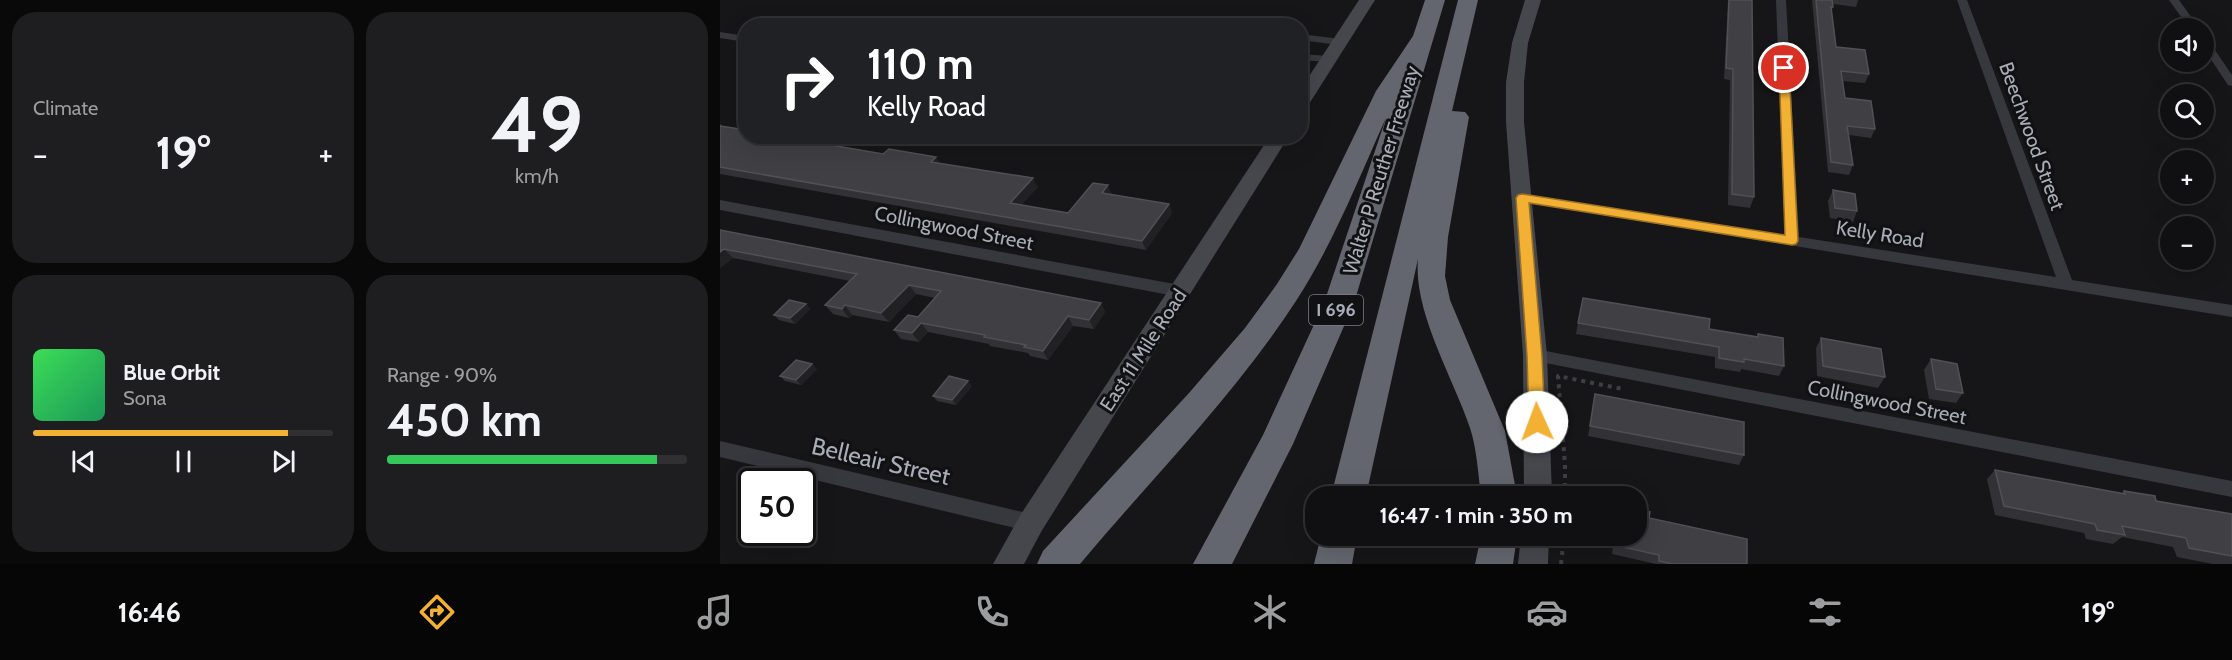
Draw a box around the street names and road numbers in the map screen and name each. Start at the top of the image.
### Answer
street label: Beechwood Street [1994,59,2070,213]
street label: Walter P Reuther Freeway [1338,63,1424,277]
street label: Collingwood Street [873,201,1036,255]
street label: Kelly Road [1835,215,1925,253]
street label: East 11 Mile Road [1095,284,1191,416]
road number: I 696 [1309,295,1363,325]
street label: Collingwood Street [1806,375,1969,429]
street label: Belleair Street [809,431,953,491]

